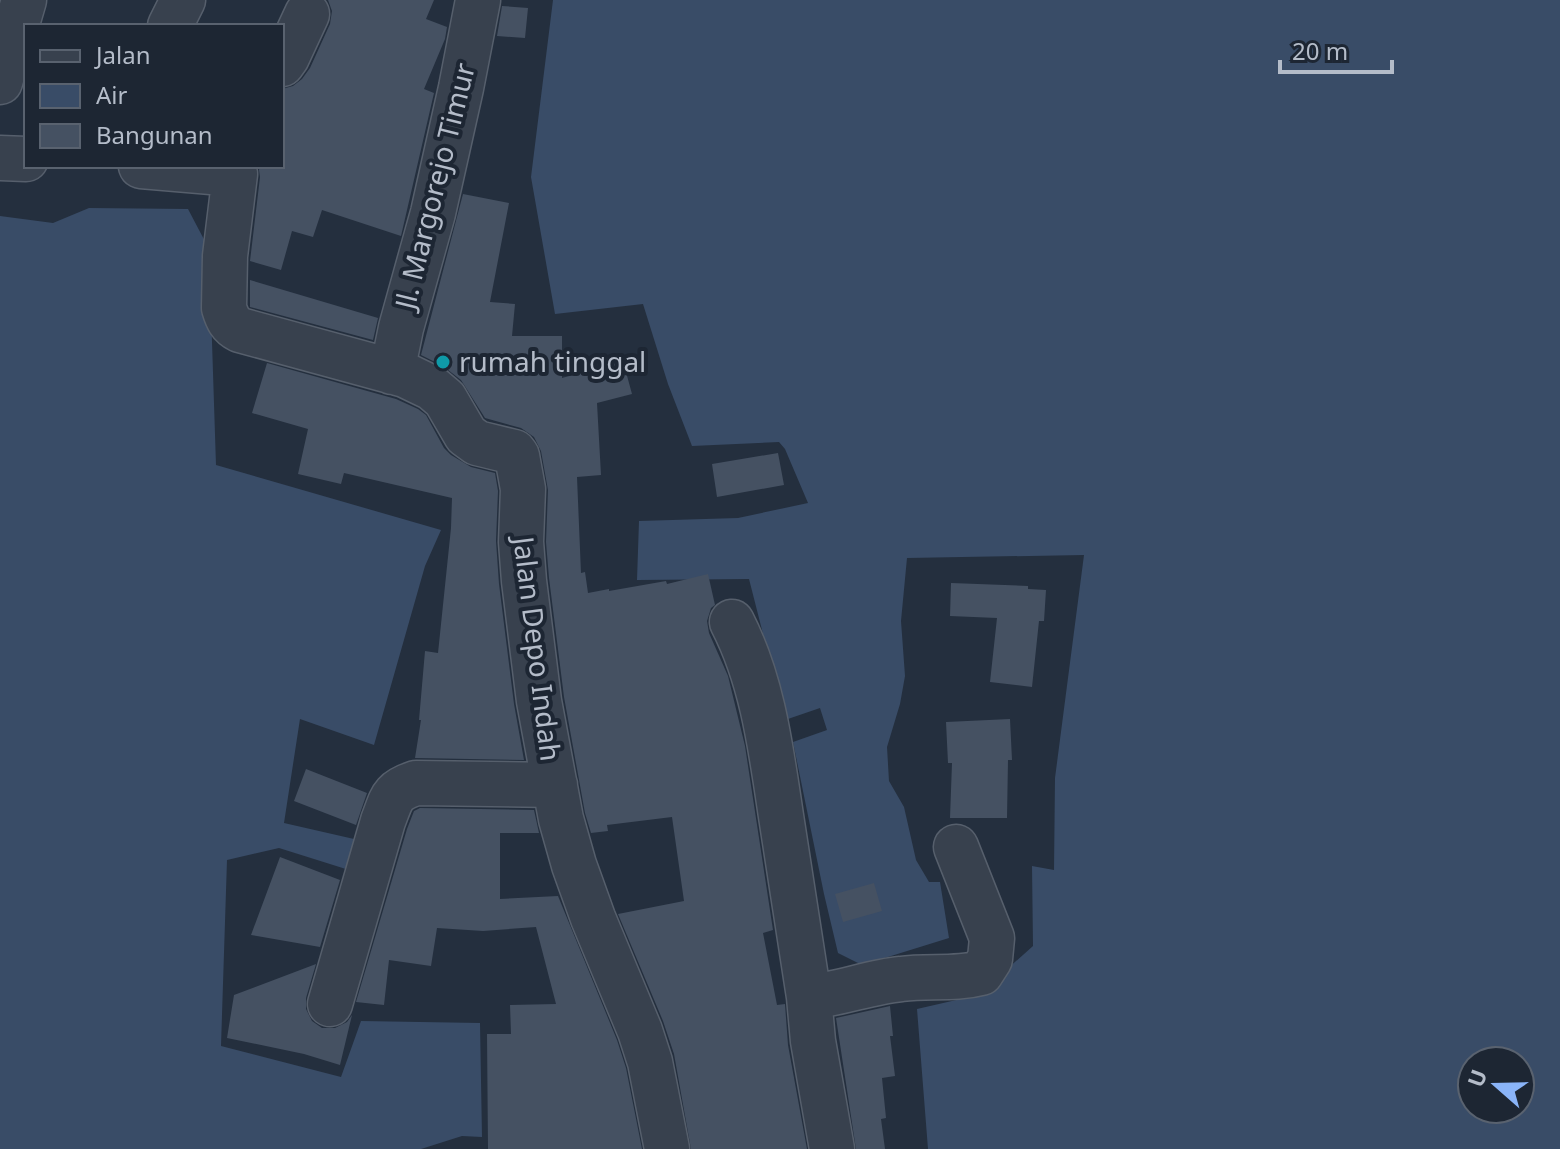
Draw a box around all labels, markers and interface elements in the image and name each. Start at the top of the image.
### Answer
legend [24,24,284,168]
scale bar [1280,24,1392,74]
text: 20 m [1292,34,1348,67]
text: Jalan [94,38,151,71]
street label: Jl. Margorejo Timur [384,58,483,316]
text: Air [96,78,128,111]
text: Bangunan [96,118,213,151]
place label: rumah tinggal [459,342,646,380]
marker: rumah tinggal [434,353,452,371]
street label: Jalan Depo Indah [505,532,571,763]
north arrow [1456,1045,1536,1125]
text: U [1459,1065,1493,1091]

